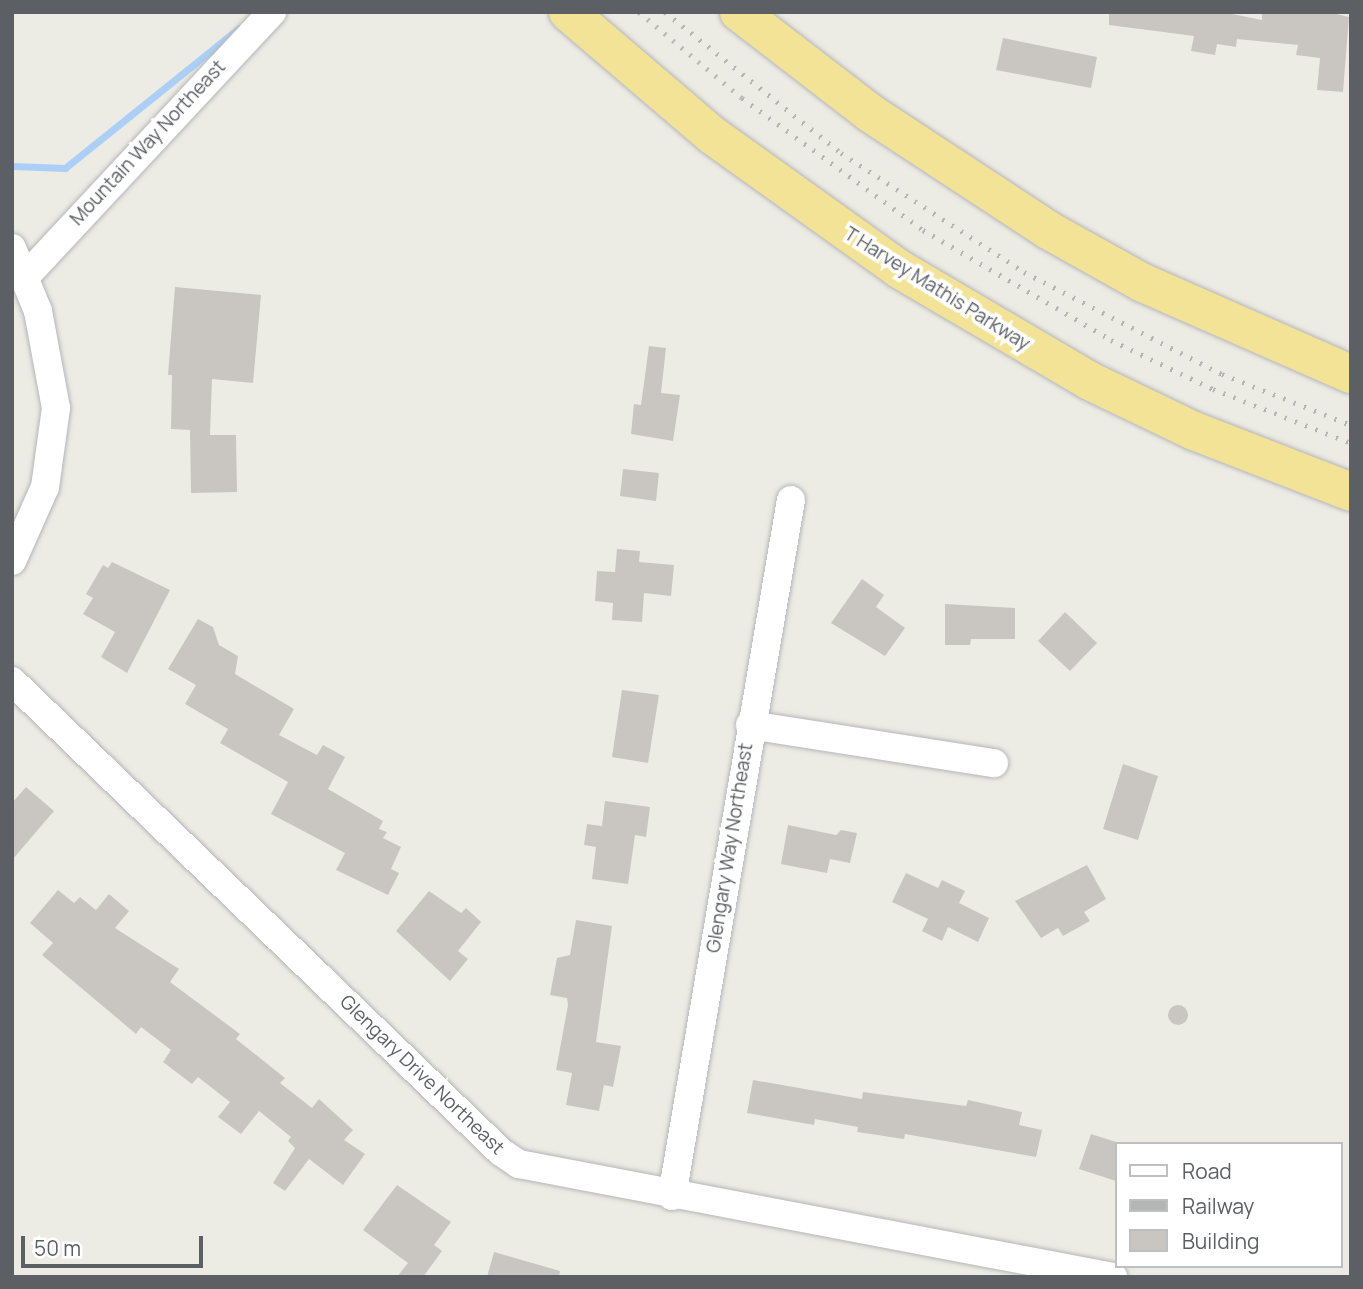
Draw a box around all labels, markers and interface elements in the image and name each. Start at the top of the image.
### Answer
street label: Mountain Way Northeast [66,56,230,230]
street label: T Harvey Mathis Parkway [840,222,1034,356]
street label: Glengary Way Northeast [702,741,758,955]
street label: Glengary Drive Northeast [335,991,509,1159]
legend [1114,1142,1342,1268]
text: Road [1182,1157,1232,1185]
text: Railway [1182,1192,1254,1220]
scale bar [24,1222,206,1266]
text: Building [1182,1227,1259,1255]
text: 50 m [34,1234,81,1262]

